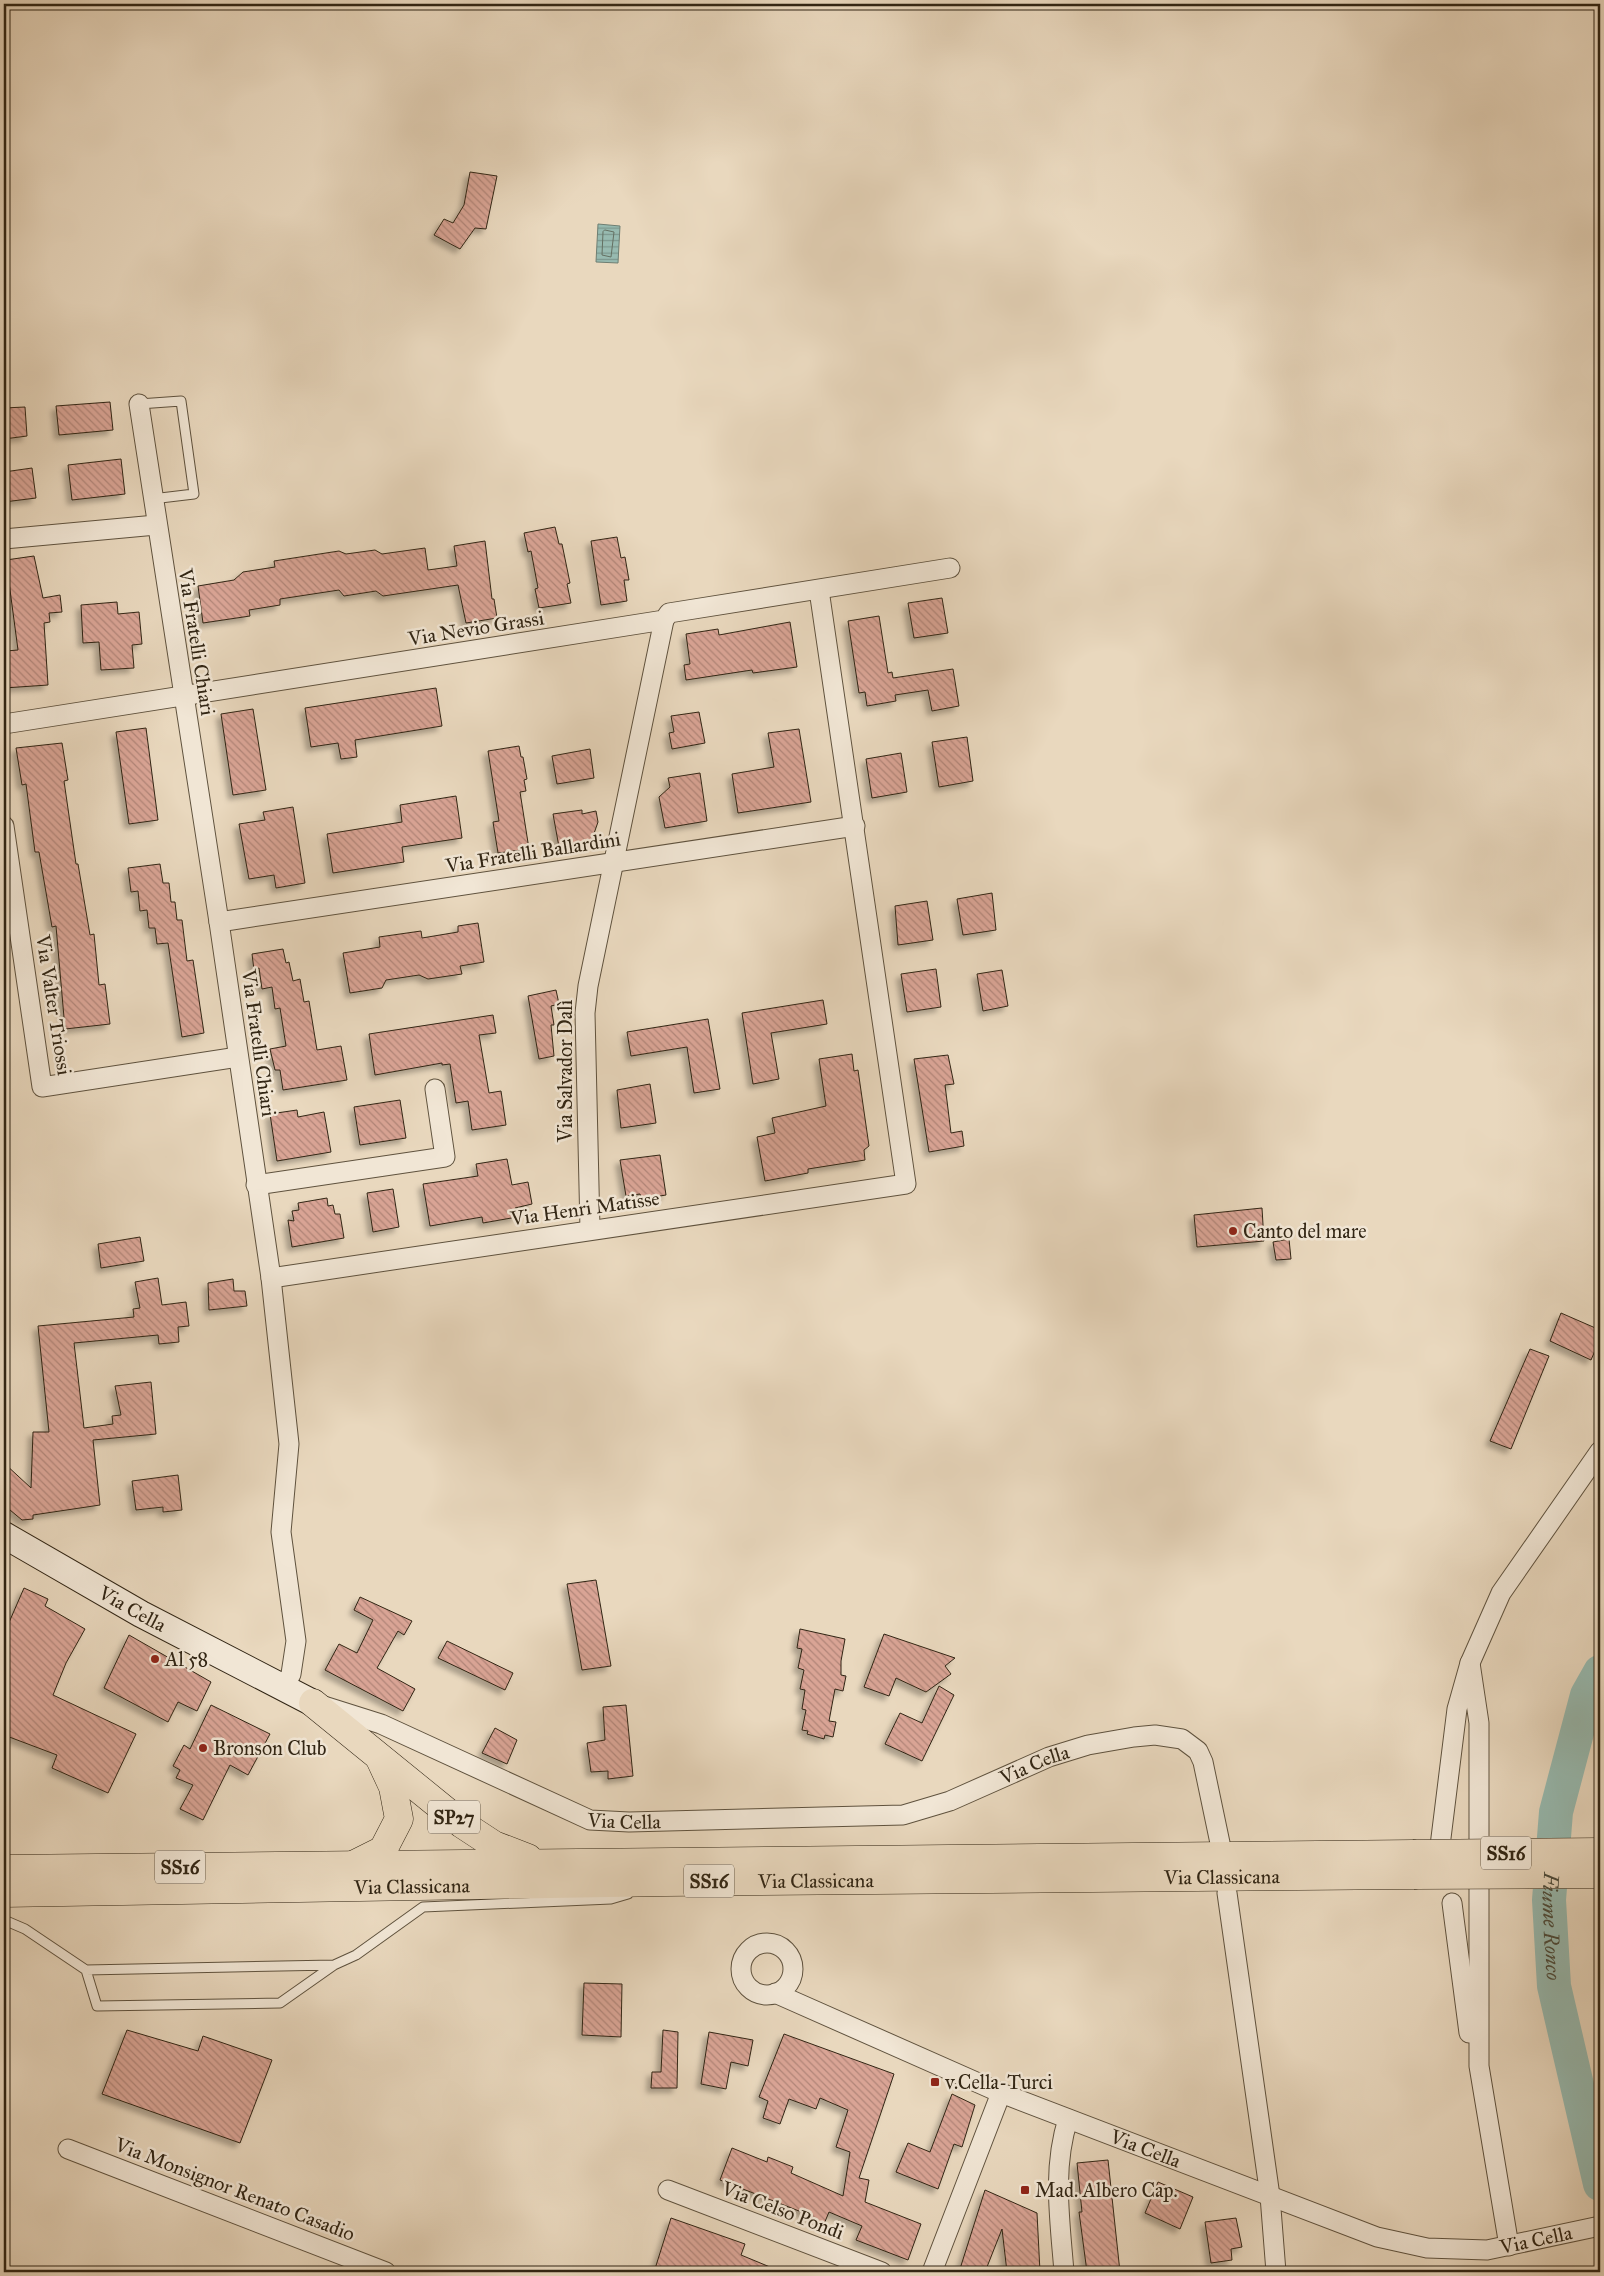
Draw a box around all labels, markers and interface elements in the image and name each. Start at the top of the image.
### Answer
street label: Via Fratelli Chiari [173,566,221,718]
street label: Via Nevio Grassi [405,605,546,651]
street label: Via Fratelli Ballardini [443,826,623,878]
street label: Via Valter Triossi [31,932,77,1077]
street label: Via Fratelli Chiari [237,967,281,1119]
street label: Via Salvador Dalì [553,999,577,1143]
street label: Via Henri Matisse [508,1186,661,1230]
place label: Canto del mare [1243,1219,1366,1243]
marker: Canto del mare [1227,1225,1239,1237]
street label: Via Cella [94,1580,171,1637]
place label: Al 58 [164,1647,208,1671]
marker: Al 58 [149,1653,161,1665]
place label: Bronson Club [213,1736,327,1760]
street label: Via Cella [995,1739,1073,1790]
marker: Bronson Club [197,1742,209,1754]
road number: SP27 [428,1800,480,1834]
street label: Via Cella [586,1808,662,1834]
road number: SS16 [1481,1836,1531,1870]
road number: SS16 [155,1850,205,1884]
road number: SS16 [684,1864,734,1898]
street label: Via Classicana [1163,1864,1280,1889]
street label: Via Classicana [757,1868,875,1893]
water label: Fiume Ronco [1536,1870,1567,1981]
street label: Via Classicana [353,1873,471,1899]
place label: v.Cella-Turci [944,2070,1053,2094]
marker: v.Cella-Turci [929,2076,941,2088]
street label: Via Cella [1106,2124,1185,2173]
street label: Via Monsignor Renato Casadio [110,2132,358,2247]
street label: Via Celso Pondi [718,2175,848,2244]
place label: Mad. Albero Cap. [1035,2178,1178,2202]
marker: Mad. Albero Cap. [1019,2184,1031,2196]
street label: Via Cella [1497,2220,1575,2259]

